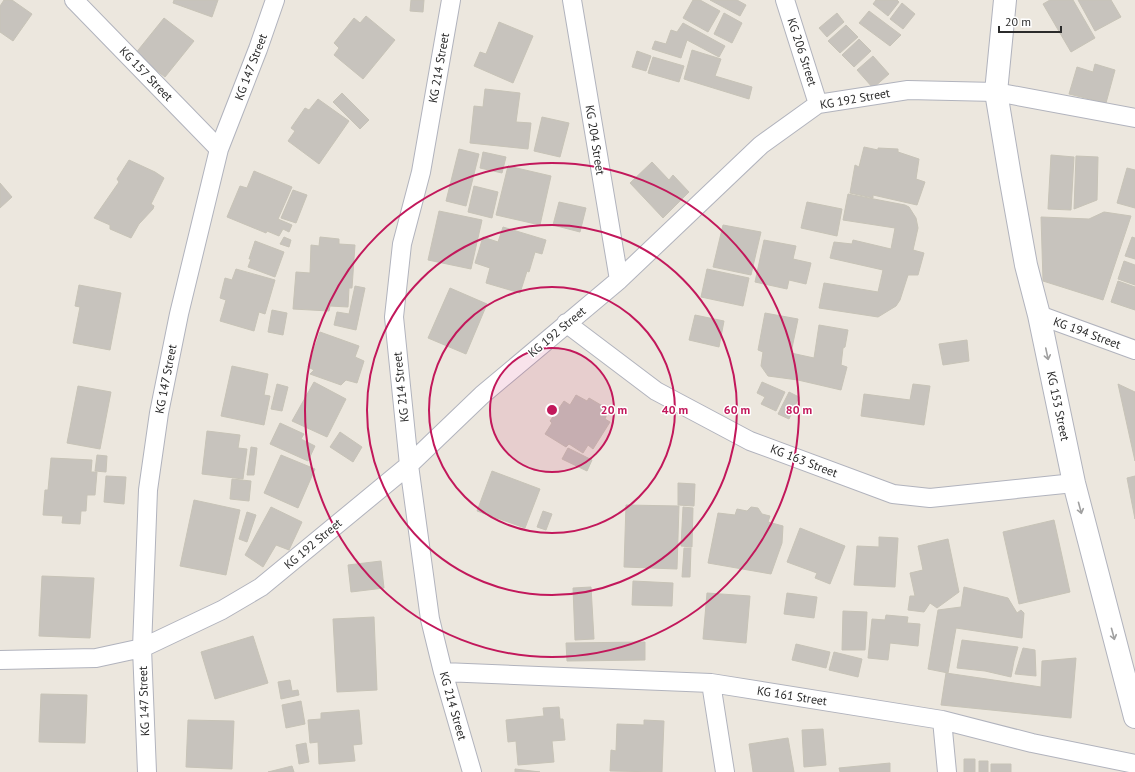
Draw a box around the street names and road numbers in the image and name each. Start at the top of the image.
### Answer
street label: KG 206 Street [784,16,821,88]
street label: KG 147 Street [231,31,270,102]
street label: KG 214 Street [425,32,452,104]
street label: KG 157 Street [117,43,176,104]
street label: KG 192 Street [819,85,891,112]
street label: KG 204 Street [583,104,608,176]
street label: KG 192 Street [525,303,589,360]
street label: KG 194 Street [1051,313,1123,352]
street label: KG 147 Street [151,343,180,415]
street label: KG 214 Street [389,351,412,423]
street label: KG 153 Street [1044,370,1073,442]
street label: KG 163 Street [768,441,840,480]
street label: KG 192 Street [281,515,345,572]
street label: KG 147 Street [135,666,152,736]
street label: KG 214 Street [437,670,470,742]
street label: KG 161 Street [756,683,828,708]

